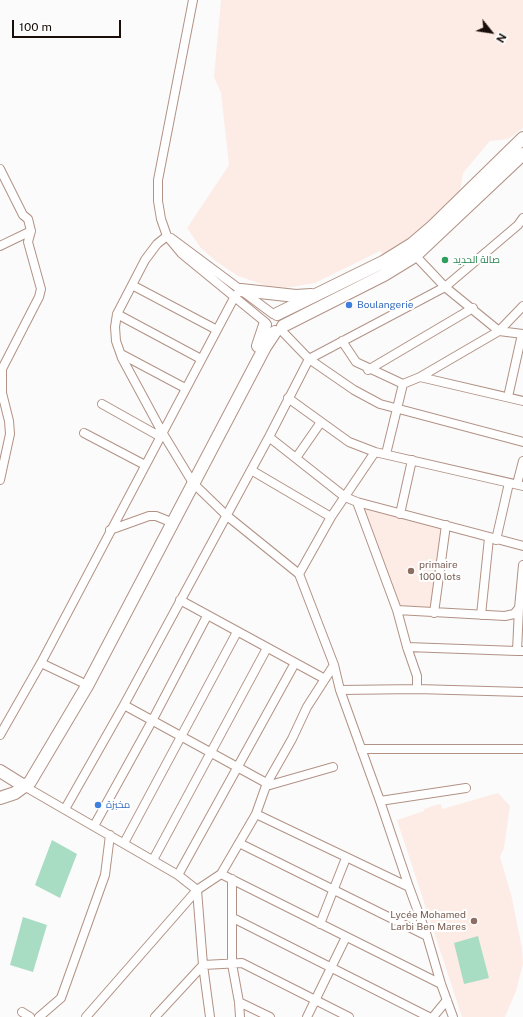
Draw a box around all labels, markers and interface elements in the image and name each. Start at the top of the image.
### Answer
scale bar [14,12,123,38]
north arrow [471,12,511,52]
text: 100 m [19,20,52,34]
text: N [494,31,509,45]
place label: صالة الحديد [453,254,500,266]
marker: صالة الحديد [440,255,450,265]
place label: Boulangerie [357,299,413,311]
marker: Boulangerie [344,300,354,310]
place label: primaire 1000 lots [419,559,461,582]
marker: primaire 1000 lots [406,566,416,576]
place label: مخبزة [106,799,130,811]
marker: مخبزة [93,800,103,810]
place label: Lycée Mohamed Larbi Ben Mares [390,909,466,932]
marker: Lycée Mohamed Larbi Ben Mares [469,916,479,926]

